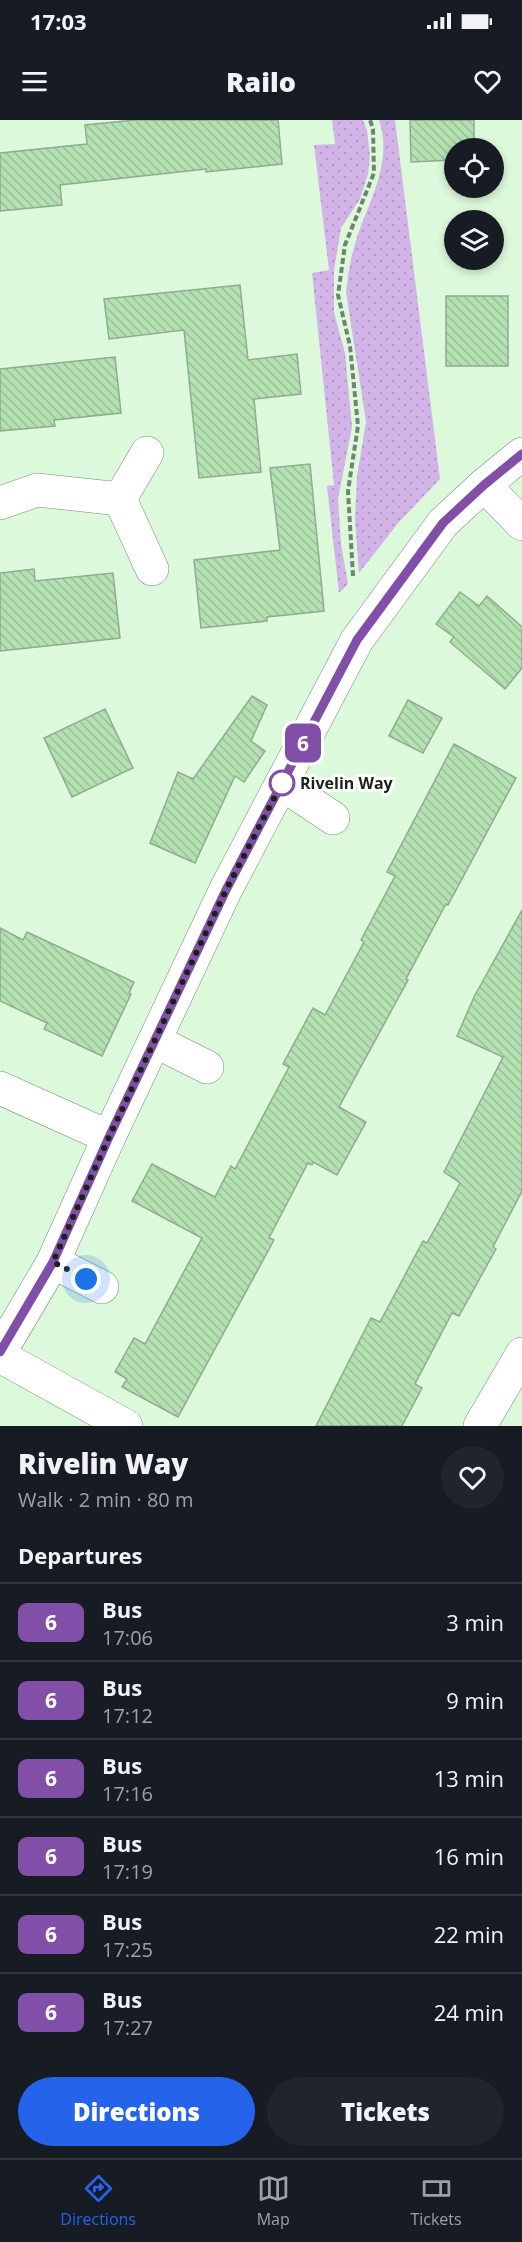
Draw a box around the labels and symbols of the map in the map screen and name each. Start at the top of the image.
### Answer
line badge: 6 [284,724,322,762]
marker: Rivelin Way [269,770,295,796]
place label: Rivelin Way [300,772,394,794]
your location [71,1264,101,1294]

